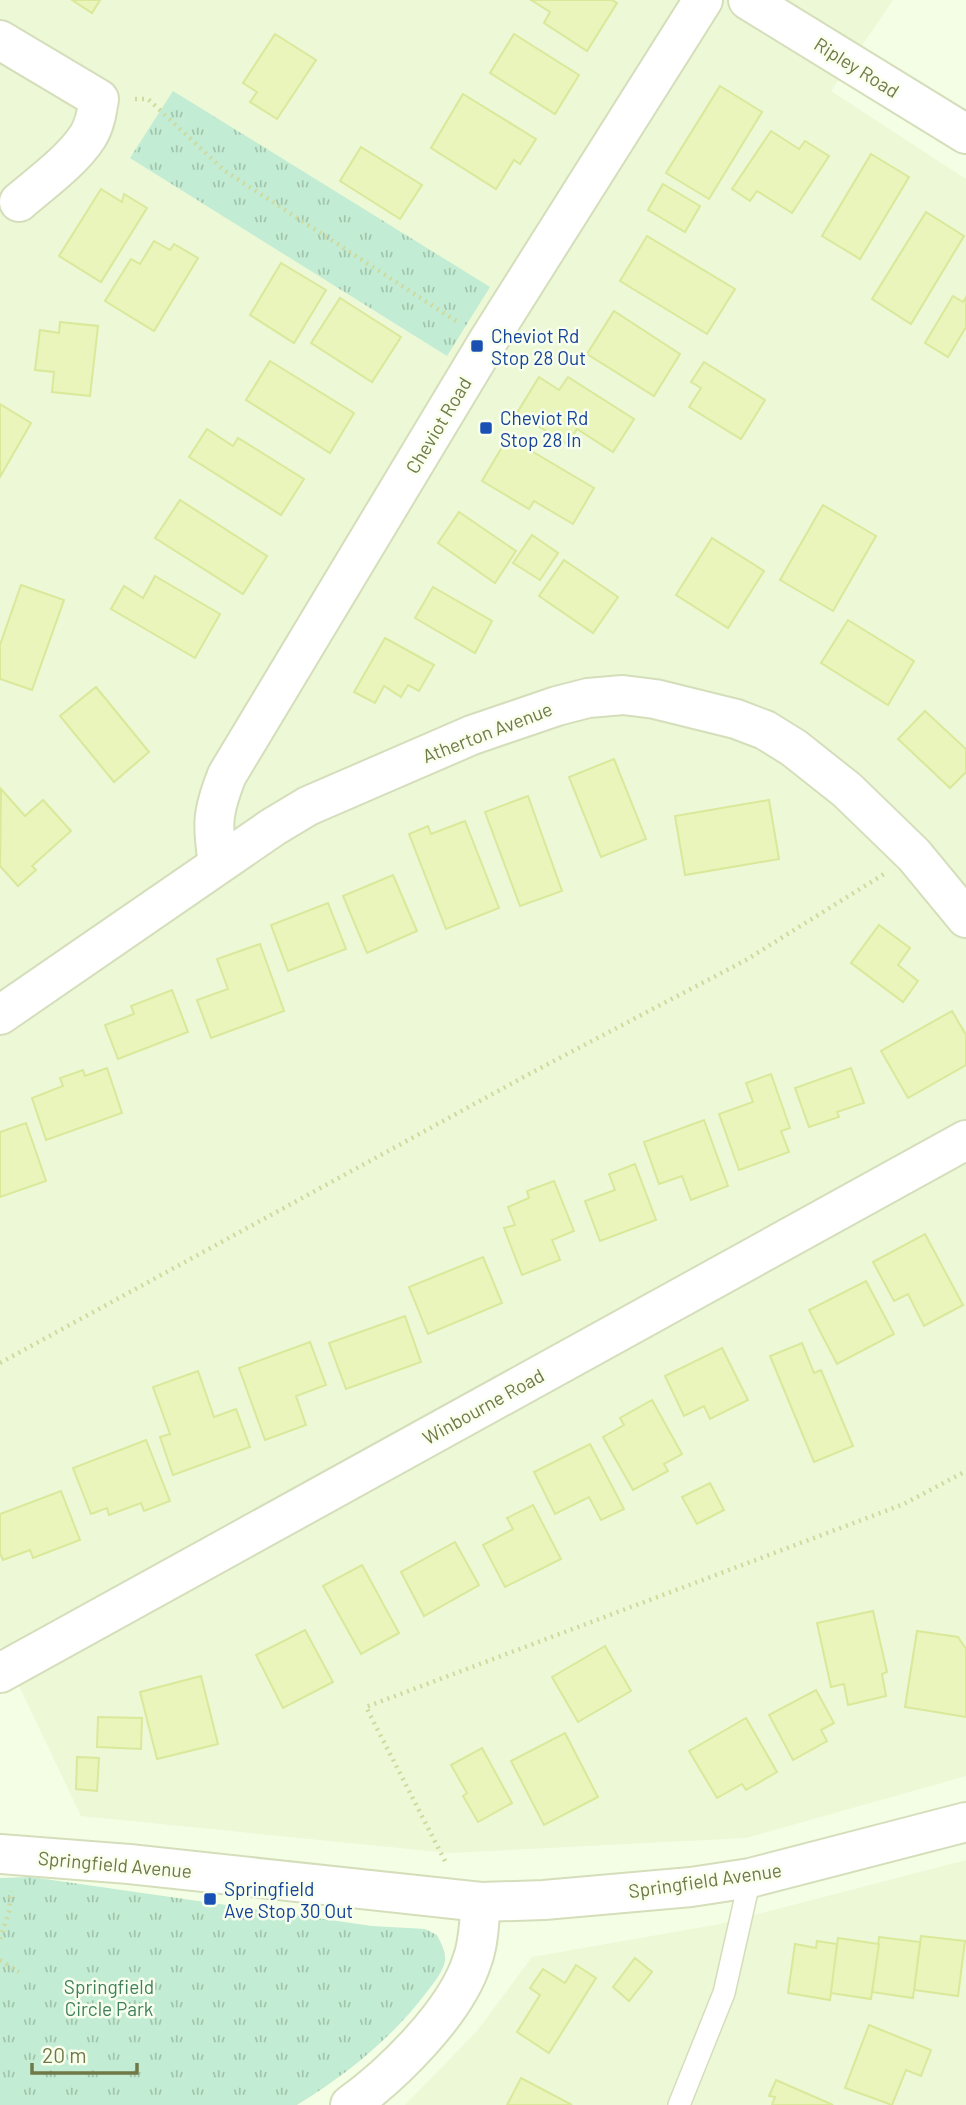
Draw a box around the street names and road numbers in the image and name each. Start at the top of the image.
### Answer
street label: Ripley Road [810,32,904,102]
street label: Cheviot Road [400,373,476,477]
street label: Atherton Avenue [419,697,555,767]
street label: Winbourne Road [418,1363,548,1449]
street label: Springfield Avenue [37,1846,193,1882]
street label: Springfield Avenue [627,1858,783,1902]

